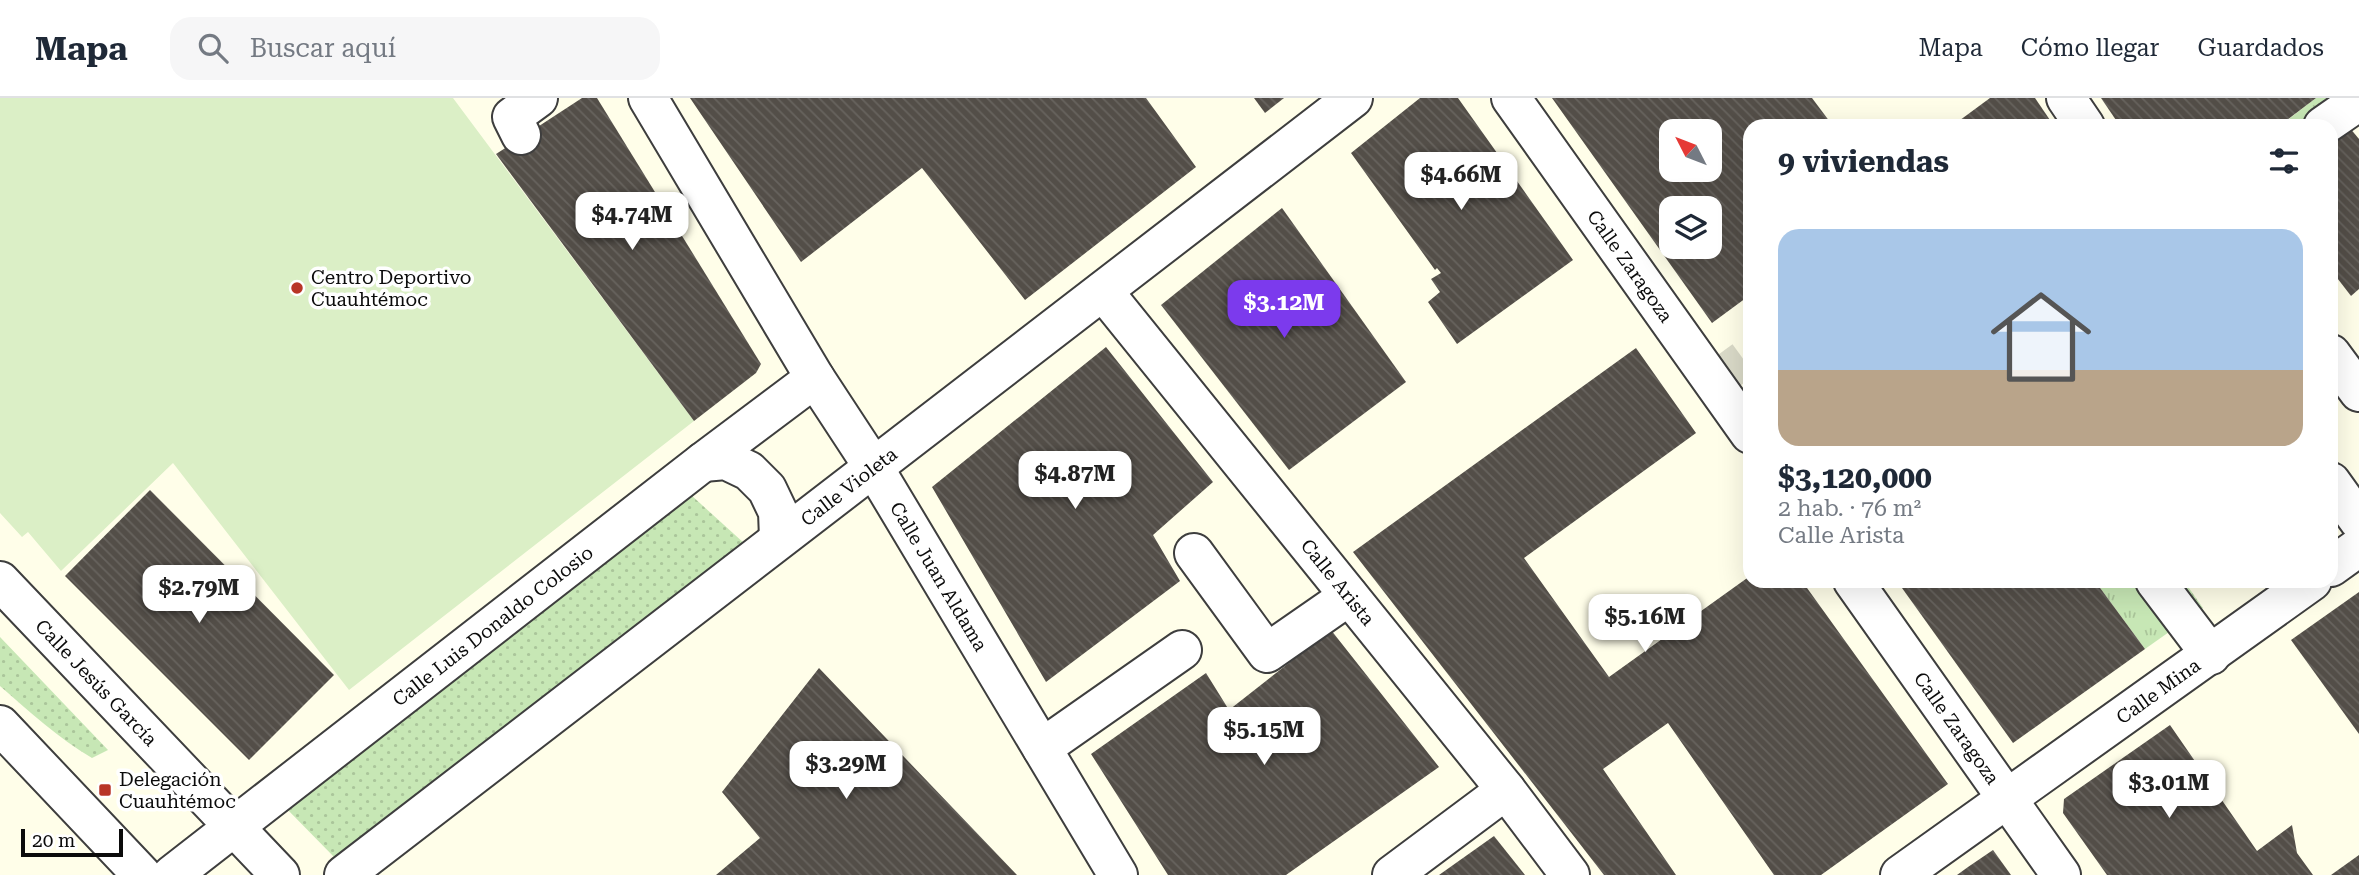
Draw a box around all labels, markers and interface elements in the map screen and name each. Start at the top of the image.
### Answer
search box [170,17,660,80]
text: Mapa [35,29,128,68]
icon: search [194,29,232,67]
text: Buscar aquí [250,33,396,63]
text: Mapa [1919,34,1983,62]
text: Cómo llegar [2021,34,2159,62]
text: Guardados [2197,34,2324,62]
north arrow [1659,119,1722,182]
map controls [1659,119,1722,259]
icon: filters [2265,142,2303,180]
text: 9 viviendas [1778,144,1949,179]
pin: $4.66M [1404,152,1518,212]
text: $4.66M [1421,161,1501,188]
pin: $4.74M [575,192,689,252]
button: layers [1659,196,1722,259]
text: $4.74M [592,201,672,228]
street label: Calle Zaragoza [1582,206,1678,327]
place label: Centro Deportivo Cuauhtémoc [311,266,471,311]
icon: home [1978,274,2104,400]
marker: Centro Deportivo Cuauhtémoc [289,280,305,296]
pin: $3.12M [1227,280,1341,340]
text: $3.12M [1244,289,1324,316]
street label: Calle Violeta [796,442,902,531]
pin: $4.87M [1018,452,1132,511]
text: $4.87M [1035,460,1115,487]
text: $3,120,000 [1778,460,1932,495]
text: 2 hab. · 76 m² [1778,495,1921,522]
street label: Calle Juan Aldama [885,498,993,656]
text: Calle Arista [1778,522,1904,549]
street label: Calle Arista [1296,534,1380,631]
street label: Calle Luis Donaldo Colosio [388,541,598,711]
pin: $2.79M [142,566,256,625]
text: $2.79M [159,574,239,601]
pin: $5.16M [1588,594,1702,654]
text: $5.16M [1605,603,1685,630]
street label: Calle Jesús García [30,615,162,751]
street label: Calle Mina [2112,653,2205,729]
street label: Calle Zaragoza [1909,668,2005,789]
pin: $5.15M [1207,708,1321,767]
text: $5.15M [1224,716,1304,743]
pin: $3.29M [789,742,903,801]
text: $3.29M [806,750,886,777]
pin: $3.01M [2112,760,2226,820]
place label: Delegación Cuauhtémoc [119,768,236,813]
text: $3.01M [2129,769,2209,796]
marker: Delegación Cuauhtémoc [97,782,113,798]
scale bar [21,826,122,858]
text: 20 m [32,829,75,852]

